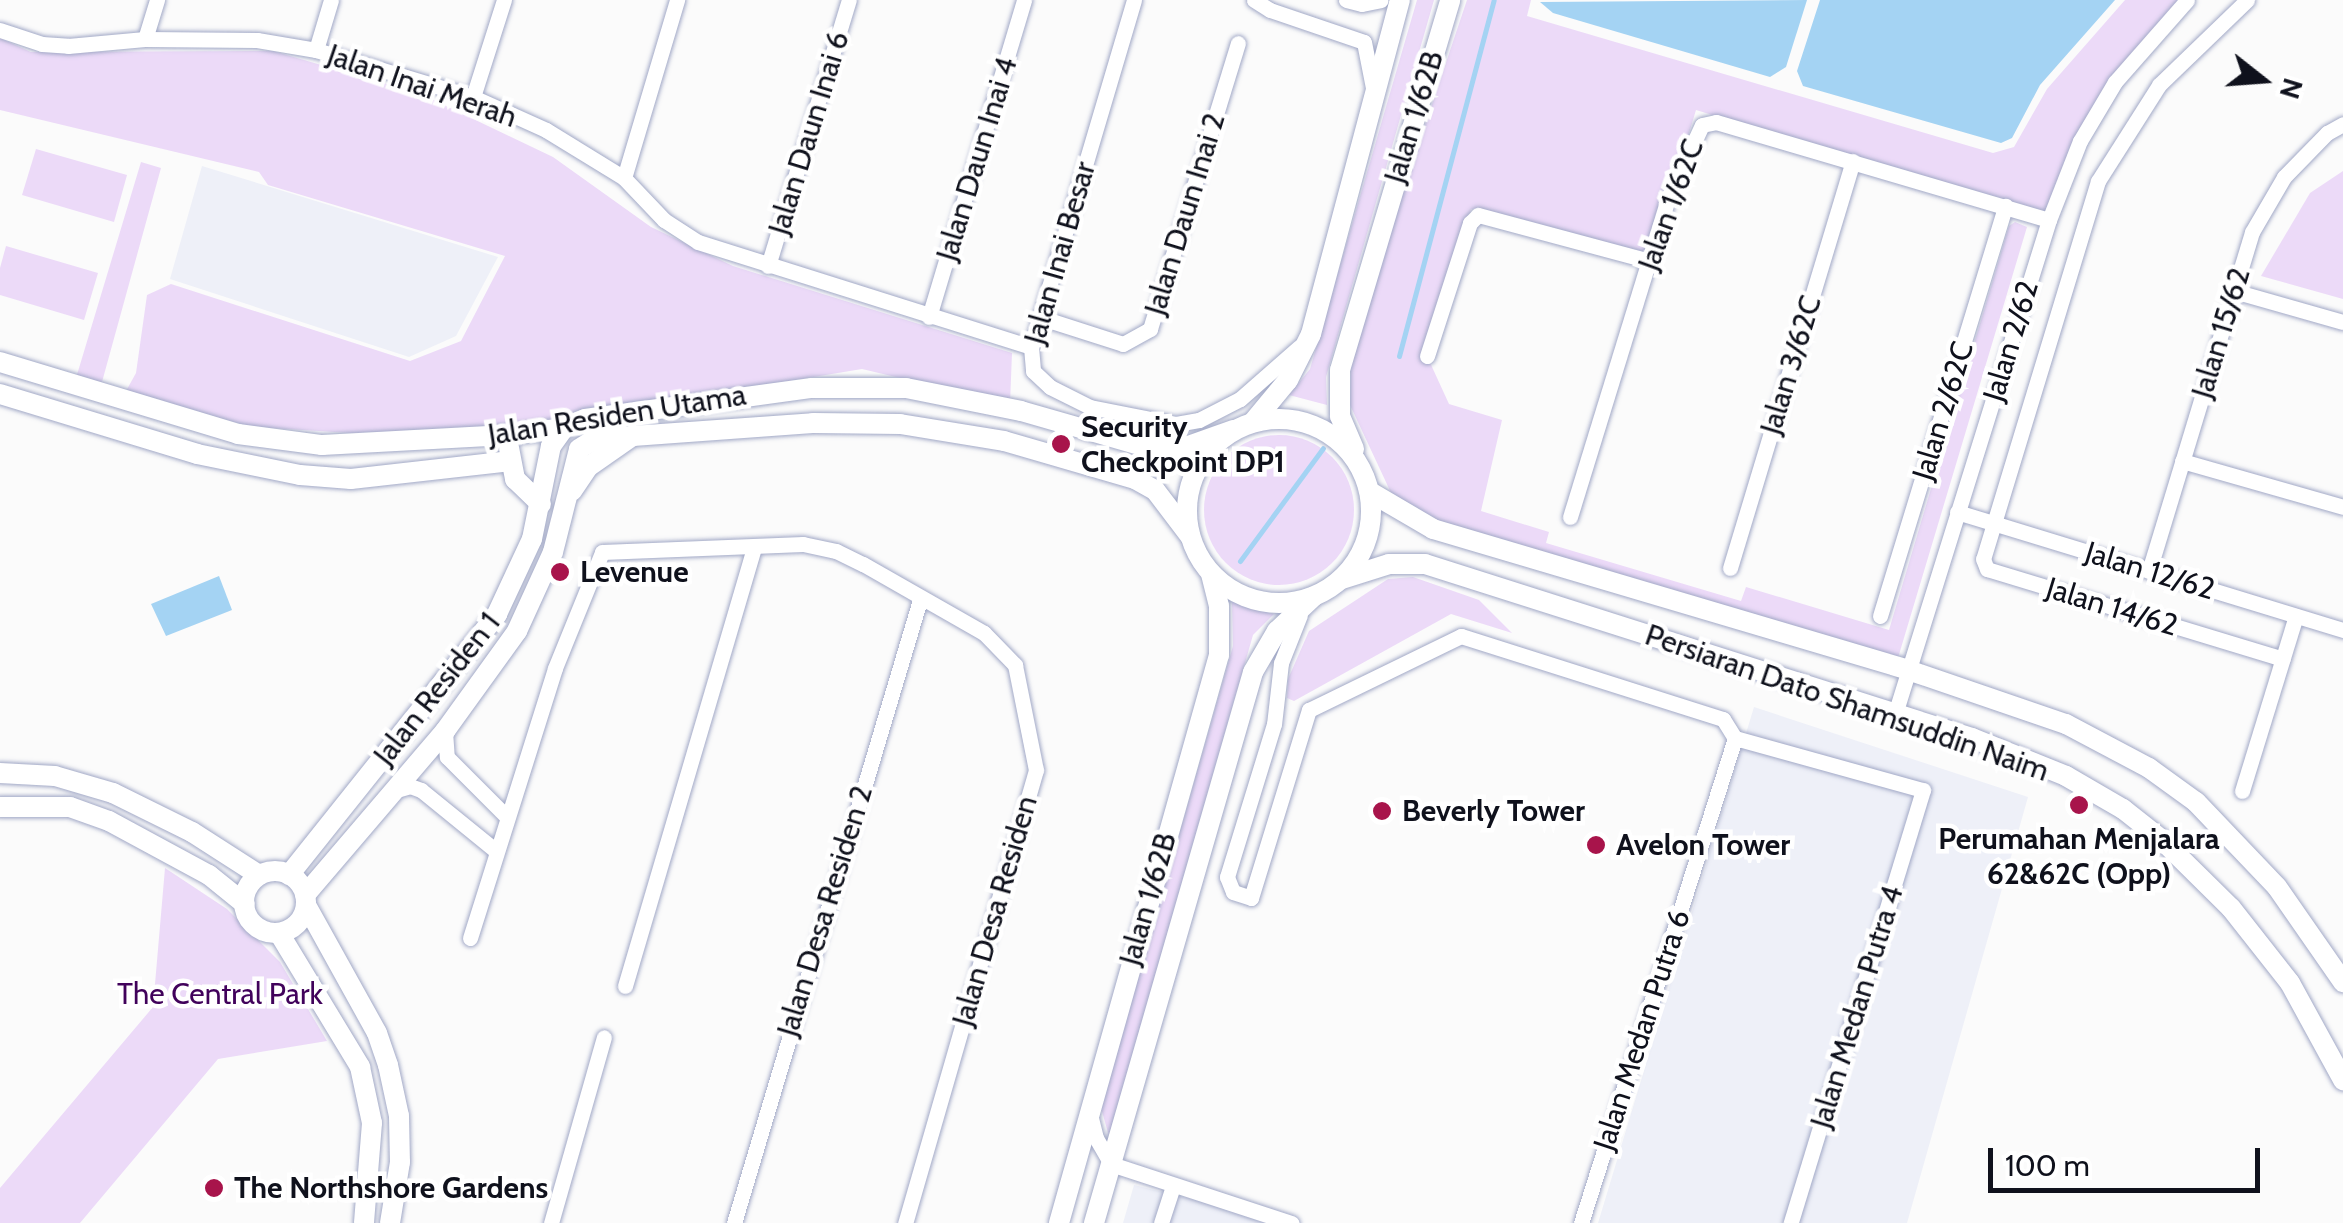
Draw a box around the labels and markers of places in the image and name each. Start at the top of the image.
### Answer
place label: Security Checkpoint DP1 [1081,409,1285,480]
marker: Security Checkpoint DP1 [1050,433,1072,455]
place label: Levenue [580,554,689,590]
marker: Levenue [549,561,571,583]
place label: Beverly Tower [1402,793,1585,829]
marker: Perumahan Menjalara 62&62C (Opp) [2068,794,2090,816]
marker: Beverly Tower [1371,800,1393,822]
place label: Perumahan Menjalara 62&62C (Opp) [1938,821,2220,892]
place label: Avelon Tower [1616,827,1790,863]
marker: Avelon Tower [1585,834,1607,856]
place label: The Northshore Gardens [234,1170,548,1206]
marker: The Northshore Gardens [203,1177,225,1199]

